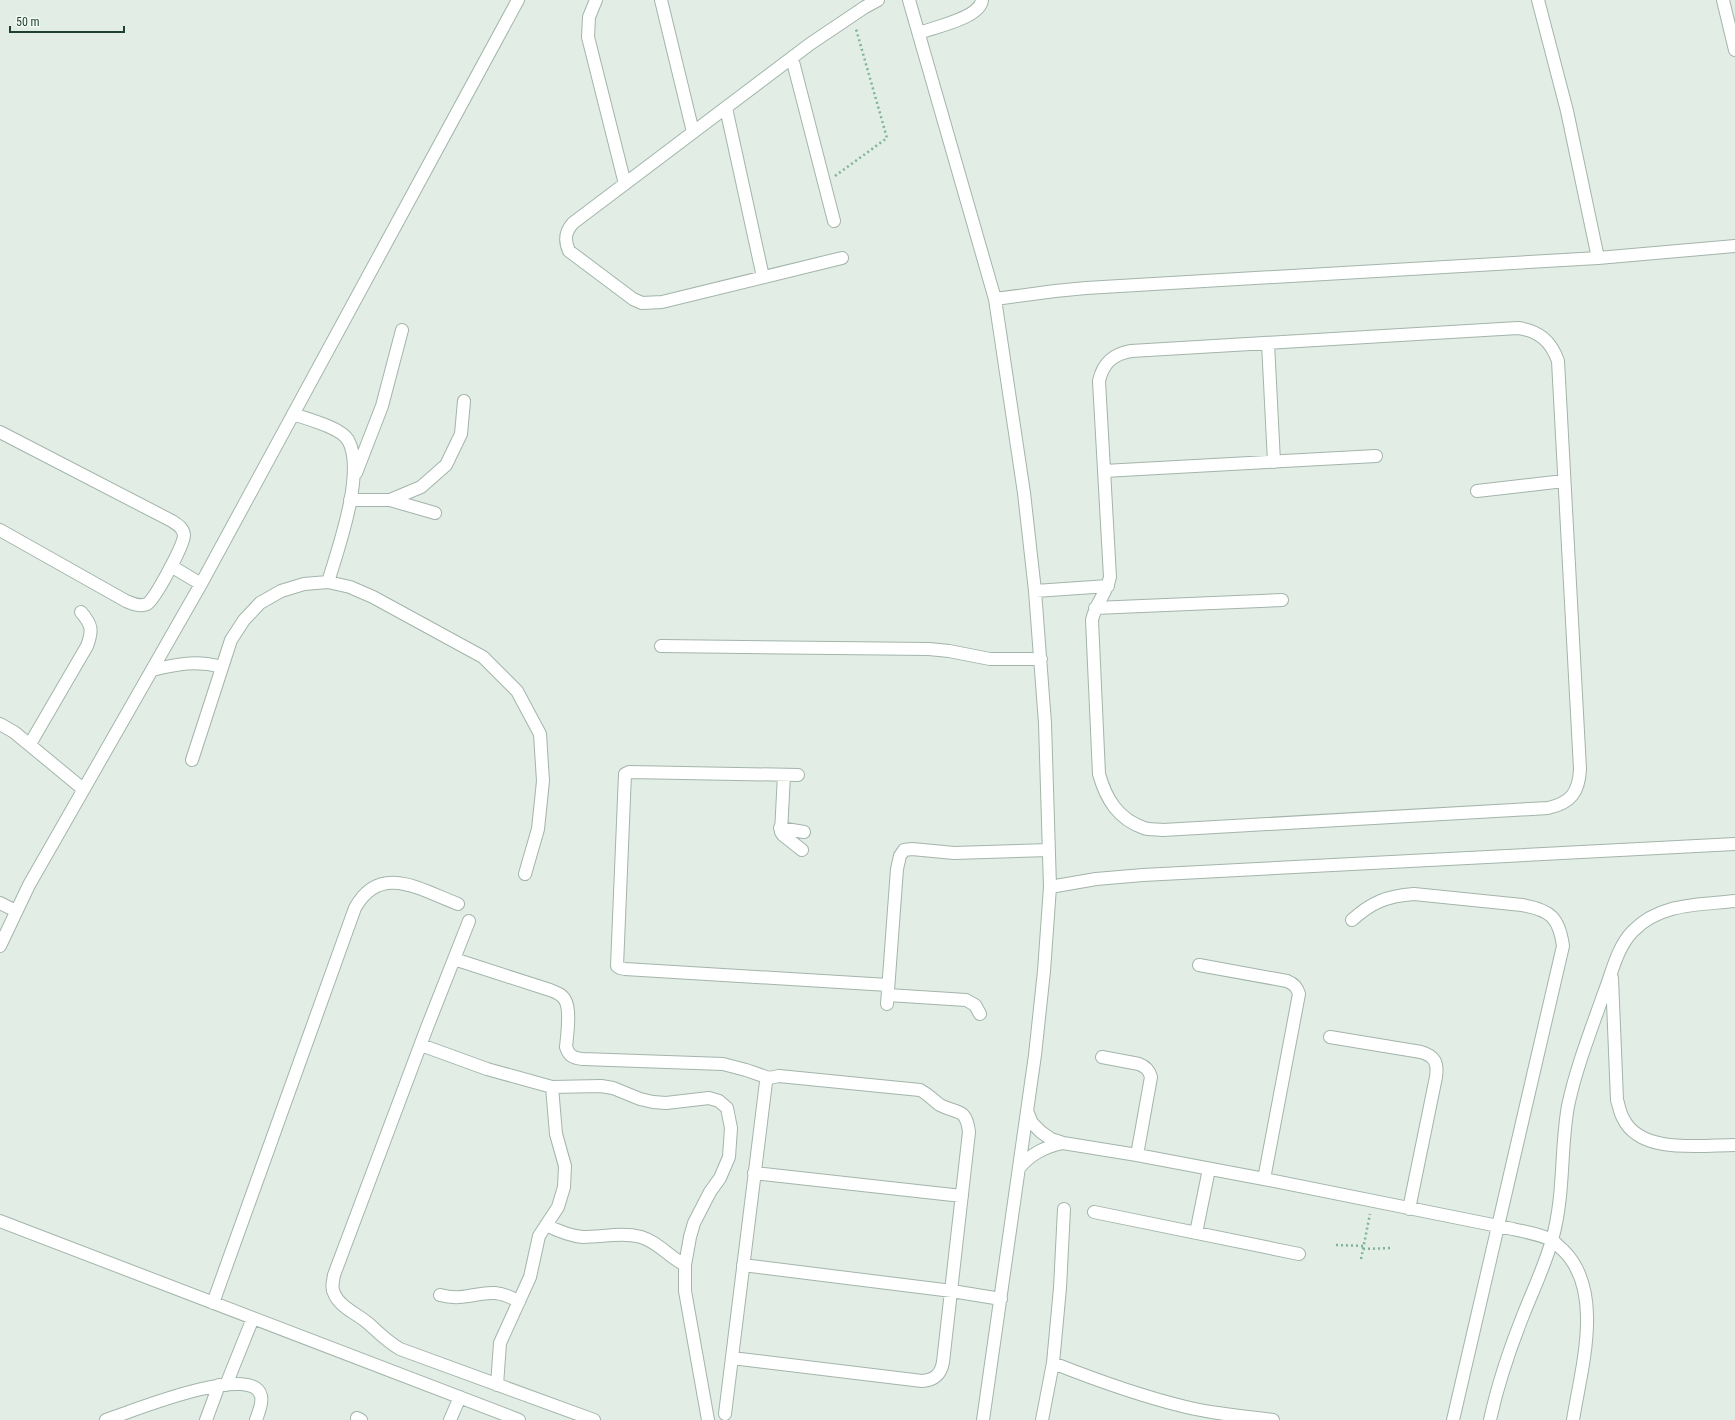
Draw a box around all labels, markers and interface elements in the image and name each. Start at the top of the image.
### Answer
scale bar [10,8,124,34]
text: 50 m [16,15,40,29]

